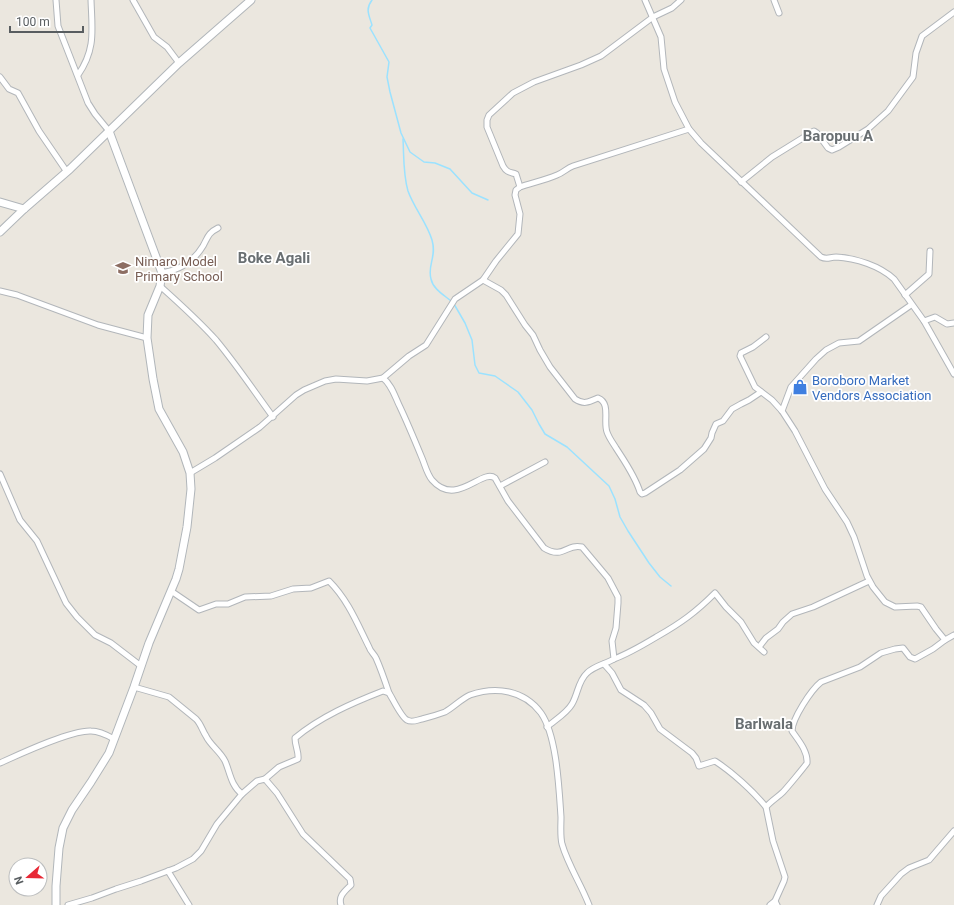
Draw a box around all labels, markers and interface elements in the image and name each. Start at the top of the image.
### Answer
scale bar [10,8,83,34]
text: 100 m [16,15,50,29]
district label: Baropuu A [803,127,874,145]
district label: Boke Agali [238,249,310,267]
place label: Nimaro Model Primary School [135,254,223,284]
school or university icon: Nimaro Model Primary School [114,259,132,277]
place label: Boroboro Market Vendors Association [812,373,932,403]
shop icon: Boroboro Market Vendors Association [791,378,809,396]
district label: Barlwala [735,715,793,733]
north arrow [8,857,48,897]
text: N [12,874,27,886]

